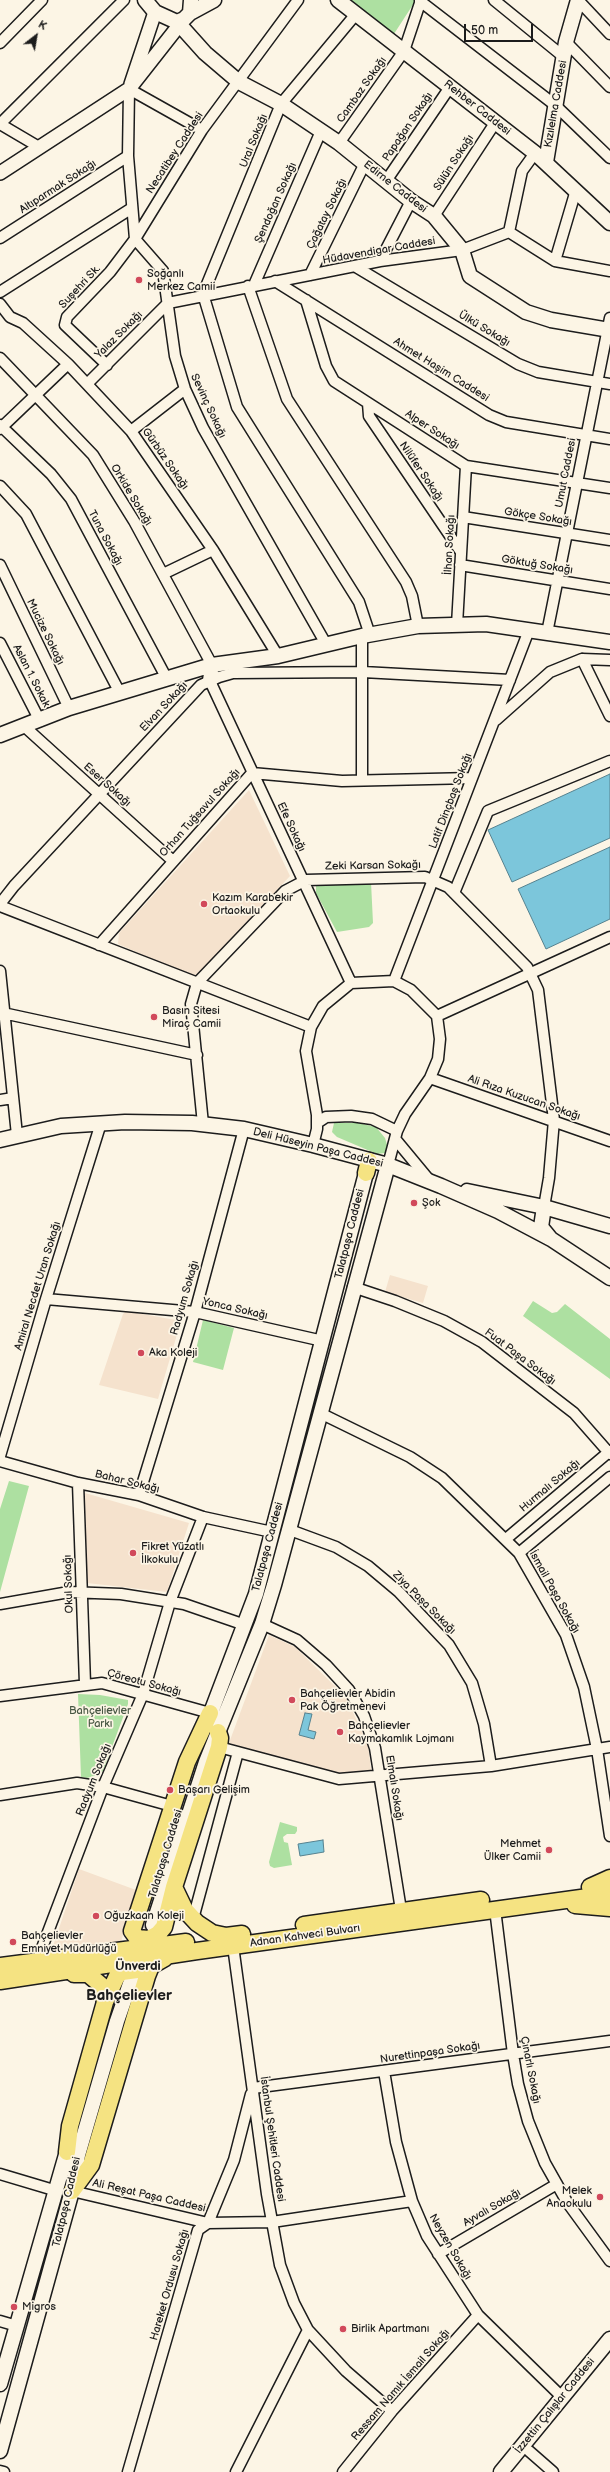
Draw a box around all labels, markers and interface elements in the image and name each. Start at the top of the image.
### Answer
north arrow [16,16,56,56]
scale bar [466,16,535,42]
text: K [36,18,49,33]
text: 50 m [471,23,498,38]
street label: Cambaz Sokağı [334,55,390,125]
street label: Kızılelma Caddesi [542,59,570,149]
street label: Rehber Caddesi [441,78,513,138]
street label: Papağan Sokağı [380,90,436,164]
street label: Necatibey Caddesi [144,110,206,196]
street label: Ural Sokağı [237,112,271,170]
street label: Sülün Sokağı [431,133,477,193]
street label: Altıparmak Sokağı [17,157,99,217]
street label: Edirne Caddesi [361,158,429,216]
street label: Şendoğan Sokağı [252,161,300,245]
street label: Çağatay Sokağı [304,176,350,252]
street label: Hüdavendigar Caddesi [322,235,436,267]
street label: Suşehri Sk. [57,262,103,312]
place label: Soğanlı Merkez Camii [147,267,215,293]
marker: Soğanlı Merkez Camii [134,275,144,285]
street label: Yalaz Sokağı [92,308,146,362]
street label: Ülkü Sokağı [456,308,512,350]
street label: Ahmet Haşim Caddesi [391,335,491,405]
street label: Sevinç Sokağı [187,372,229,440]
street label: Alper Sokağı [402,407,462,453]
street label: Gürbüz Sokağı [139,426,191,492]
street label: Umut Caddesi [553,437,579,509]
street label: Nilüfer Sokağı [396,440,446,504]
street label: Orkide Sokağı [107,462,155,528]
street label: Gökçe Sokağı [503,505,573,529]
street label: Tuna Sokağı [85,508,125,568]
street label: İlhan Sokağı [442,515,458,575]
street label: Göktuğ Sokağı [500,553,574,577]
street label: Mucize Sokağı [23,597,67,667]
street label: Aslan 1. Sokak [10,642,52,710]
street label: Elvan Sokağı [138,679,190,735]
street label: Latif Dinçbaş Sokağı [427,751,475,851]
street label: Eser Sokağı [80,760,134,810]
street label: Orhan Tuğsavul Sokağı [157,766,243,860]
street label: Efe Sokağı [274,800,308,854]
street label: Zeki Karsan Sokağı [325,859,421,873]
place label: Kazım Karabekir Ortaokulu [212,891,293,917]
marker: Kazım Karabekir Ortaokulu [199,899,209,909]
place label: Basın Sitesi Miraç Camii [162,1004,221,1030]
marker: Basın Sitesi Miraç Camii [149,1012,159,1022]
street label: Ali Rıza Kuzucan Sokağı [466,1072,582,1124]
street label: Deli Hüseyin Paşa Caddesi [252,1125,384,1171]
street label: Talatpaşa Caddesi [332,1188,368,1280]
place label: Şok [422,1196,440,1210]
marker: Şok [409,1198,419,1208]
street label: Amiral Necdet Uran Sokağı [12,1220,64,1352]
street label: Radyum Sokağı [168,1259,202,1337]
street label: Yonca Sokağı [201,1295,269,1323]
street label: Fuat Paşa Sokağı [482,1326,558,1388]
place label: Aka Koleji [149,1346,197,1360]
marker: Aka Koleji [136,1348,146,1358]
street label: Hurmalı Sokağı [517,1457,583,1515]
street label: Bahar Sokağı [93,1468,161,1496]
street label: Talatpaşa Caddesi [250,1501,286,1593]
place label: Fikret Yüzatlı İlkokulu [141,1540,204,1566]
marker: Fikret Yüzatlı İlkokulu [128,1548,138,1558]
street label: İsmail Paşa Sokağı [526,1548,582,1636]
street label: Okul Sokağı [61,1555,77,1613]
street label: Ziya Paşa Sokağı [390,1569,458,1637]
street label: Çöreotu Sokağı [106,1667,182,1699]
place label: Bahçelievler Abidin Pak Öğretmenevi [300,1687,395,1713]
marker: Bahçelievler Abidin Pak Öğretmenevi [287,1695,297,1705]
park label: Bahçelievler Parkı [69,1704,131,1730]
place label: Bahçelievler Kaymakamlık Lojmanı [348,1719,454,1745]
marker: Bahçelievler Kaymakamlık Lojmanı [335,1727,345,1737]
street label: Radyum Sokağı [73,1742,115,1818]
street label: Elmalı Sokağı [382,1754,406,1822]
place label: Başarı Gelişim [178,1783,250,1797]
marker: Başarı Gelişim [165,1785,175,1795]
street label: Talatpaşa Caddesi [146,1808,186,1900]
place label: Mehmet Ülker Camii [484,1837,541,1863]
marker: Mehmet Ülker Camii [544,1845,554,1855]
place label: Oğuzkaan Koleji [104,1909,184,1923]
marker: Oğuzkaan Koleji [91,1911,101,1921]
street label: Adnan Kahveci Bulvarı [249,1922,361,1950]
place label: Bahçelievler Emniyet Müdürlüğü [21,1929,117,1955]
marker: Bahçelievler Emniyet Müdürlüğü [8,1937,18,1947]
district label: Ünverdi [115,1959,161,1975]
district label: Bahçelievler [86,1987,172,2005]
street label: Çınarlı Sokağı [517,2035,543,2105]
street label: Nurettinpaşa Sokağı [379,2039,481,2067]
street label: İstanbul Şehitleri Caddesi [257,2075,287,2203]
street label: Talatpaşa Caddesi [50,2156,84,2248]
street label: Ali Reşat Paşa Caddesi [91,2177,207,2215]
place label: Melek Anaokulu [547,2184,592,2210]
street label: Ayvalı Sokağı [461,2186,523,2230]
marker: Melek Anaokulu [595,2192,605,2202]
street label: Neyzen Sokağı [426,2212,474,2282]
street label: Hareket Ordusu Sokağı [148,2228,192,2342]
place label: Migros [22,2300,56,2314]
marker: Migros [9,2302,19,2312]
place label: Birlik Apartmanı [351,2322,429,2336]
marker: Birlik Apartmanı [338,2324,348,2334]
street label: Ressam Namık İsmail Sokağı [349,2327,453,2443]
street label: İzzettin Çalışlar Caddesi [512,2355,598,2457]

